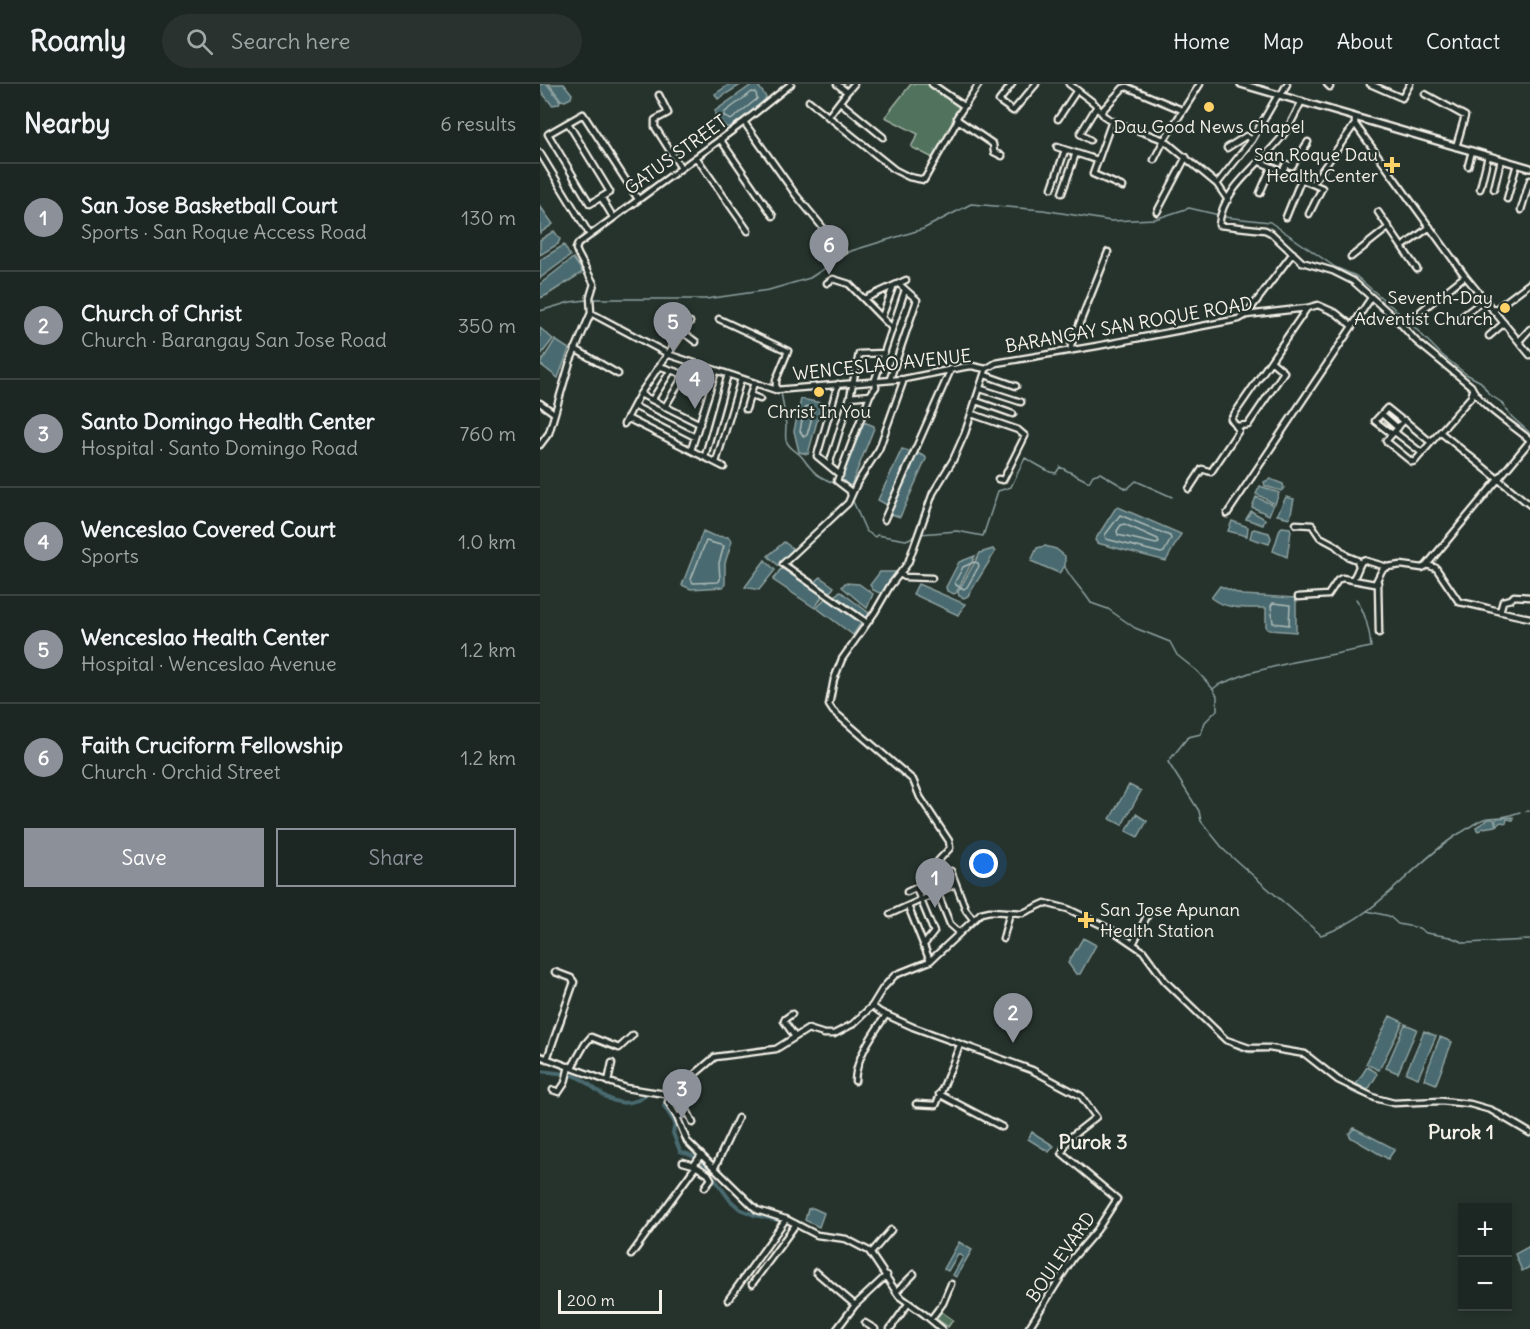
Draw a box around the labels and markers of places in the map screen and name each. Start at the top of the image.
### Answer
marker: Dau Good News Chapel [1202,100,1216,114]
place label: Dau Good News Chapel [1114,115,1304,138]
place label: San Roque Dau Health Center [1254,143,1379,187]
marker: San Roque Dau Health Center [1383,156,1401,174]
pin: 6 [810,226,848,275]
place label: Seventh-Day Adventist Church [1354,286,1493,330]
marker: Seventh-Day Adventist Church [1498,301,1512,315]
pin: 5 [654,302,692,352]
pin: 4 [676,360,714,409]
marker: Christ In You [812,385,826,399]
place label: Christ In You [767,400,871,423]
pin: 1 [916,858,954,908]
place label: San Jose Apunan Health Station [1100,898,1240,942]
marker: San Jose Apunan Health Station [1077,911,1095,929]
pin: 2 [994,994,1032,1043]
pin: 3 [662,1070,702,1119]

